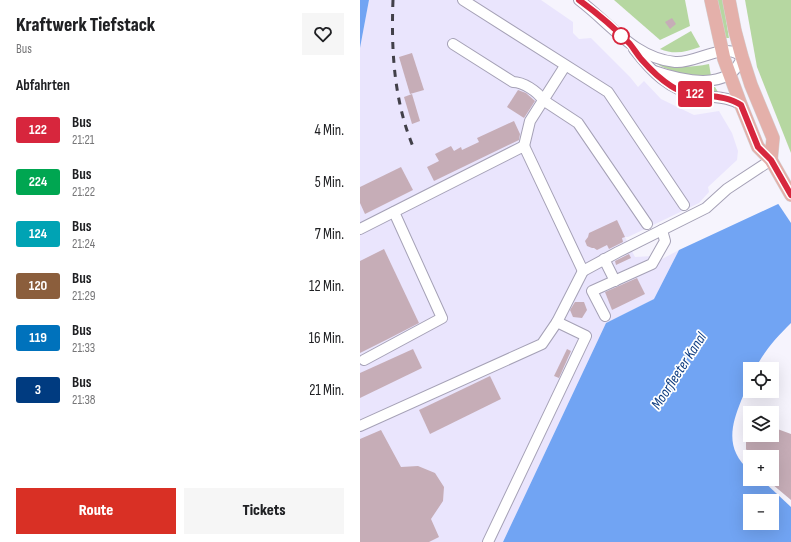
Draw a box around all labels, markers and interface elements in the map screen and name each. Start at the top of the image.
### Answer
button: heart [302,13,344,55]
text: Kraftwerk Tiefstack [16,14,155,37]
unlabelled marker [612,27,630,45]
text: Bus [16,41,32,57]
text: Abfahrten [16,76,70,95]
line badge: 122 [672,81,718,107]
text: 122 [686,85,704,102]
text: Bus [72,113,91,132]
text: 122 [29,121,47,138]
text: 4 Min. [314,121,344,140]
text: 21:21 [72,132,94,148]
text: Bus [72,165,91,184]
text: 224 [29,173,47,190]
text: 5 Min. [315,173,344,192]
text: 21:22 [72,184,95,200]
text: Bus [72,217,91,236]
text: 124 [29,225,47,242]
text: 7 Min. [315,225,344,244]
text: 21:24 [72,236,95,252]
text: Bus [72,269,91,288]
text: 120 [29,277,47,294]
text: 12 Min. [309,277,344,296]
text: 21:29 [72,288,96,304]
text: Bus [72,321,91,340]
water label: Moorfleeter Kanal [647,328,712,413]
text: 119 [29,329,47,346]
text: 16 Min. [309,329,344,348]
text: 21:33 [72,340,95,356]
map controls [743,362,779,530]
button: locate [743,362,779,398]
text: Bus [72,373,91,392]
text: 3 [35,381,41,398]
text: 21 Min. [309,381,344,400]
text: 21:38 [72,392,96,408]
button: layers [743,406,779,442]
button: + [743,450,779,486]
button: Route [16,488,176,534]
button: Tickets [184,488,344,534]
button: − [743,494,779,530]

